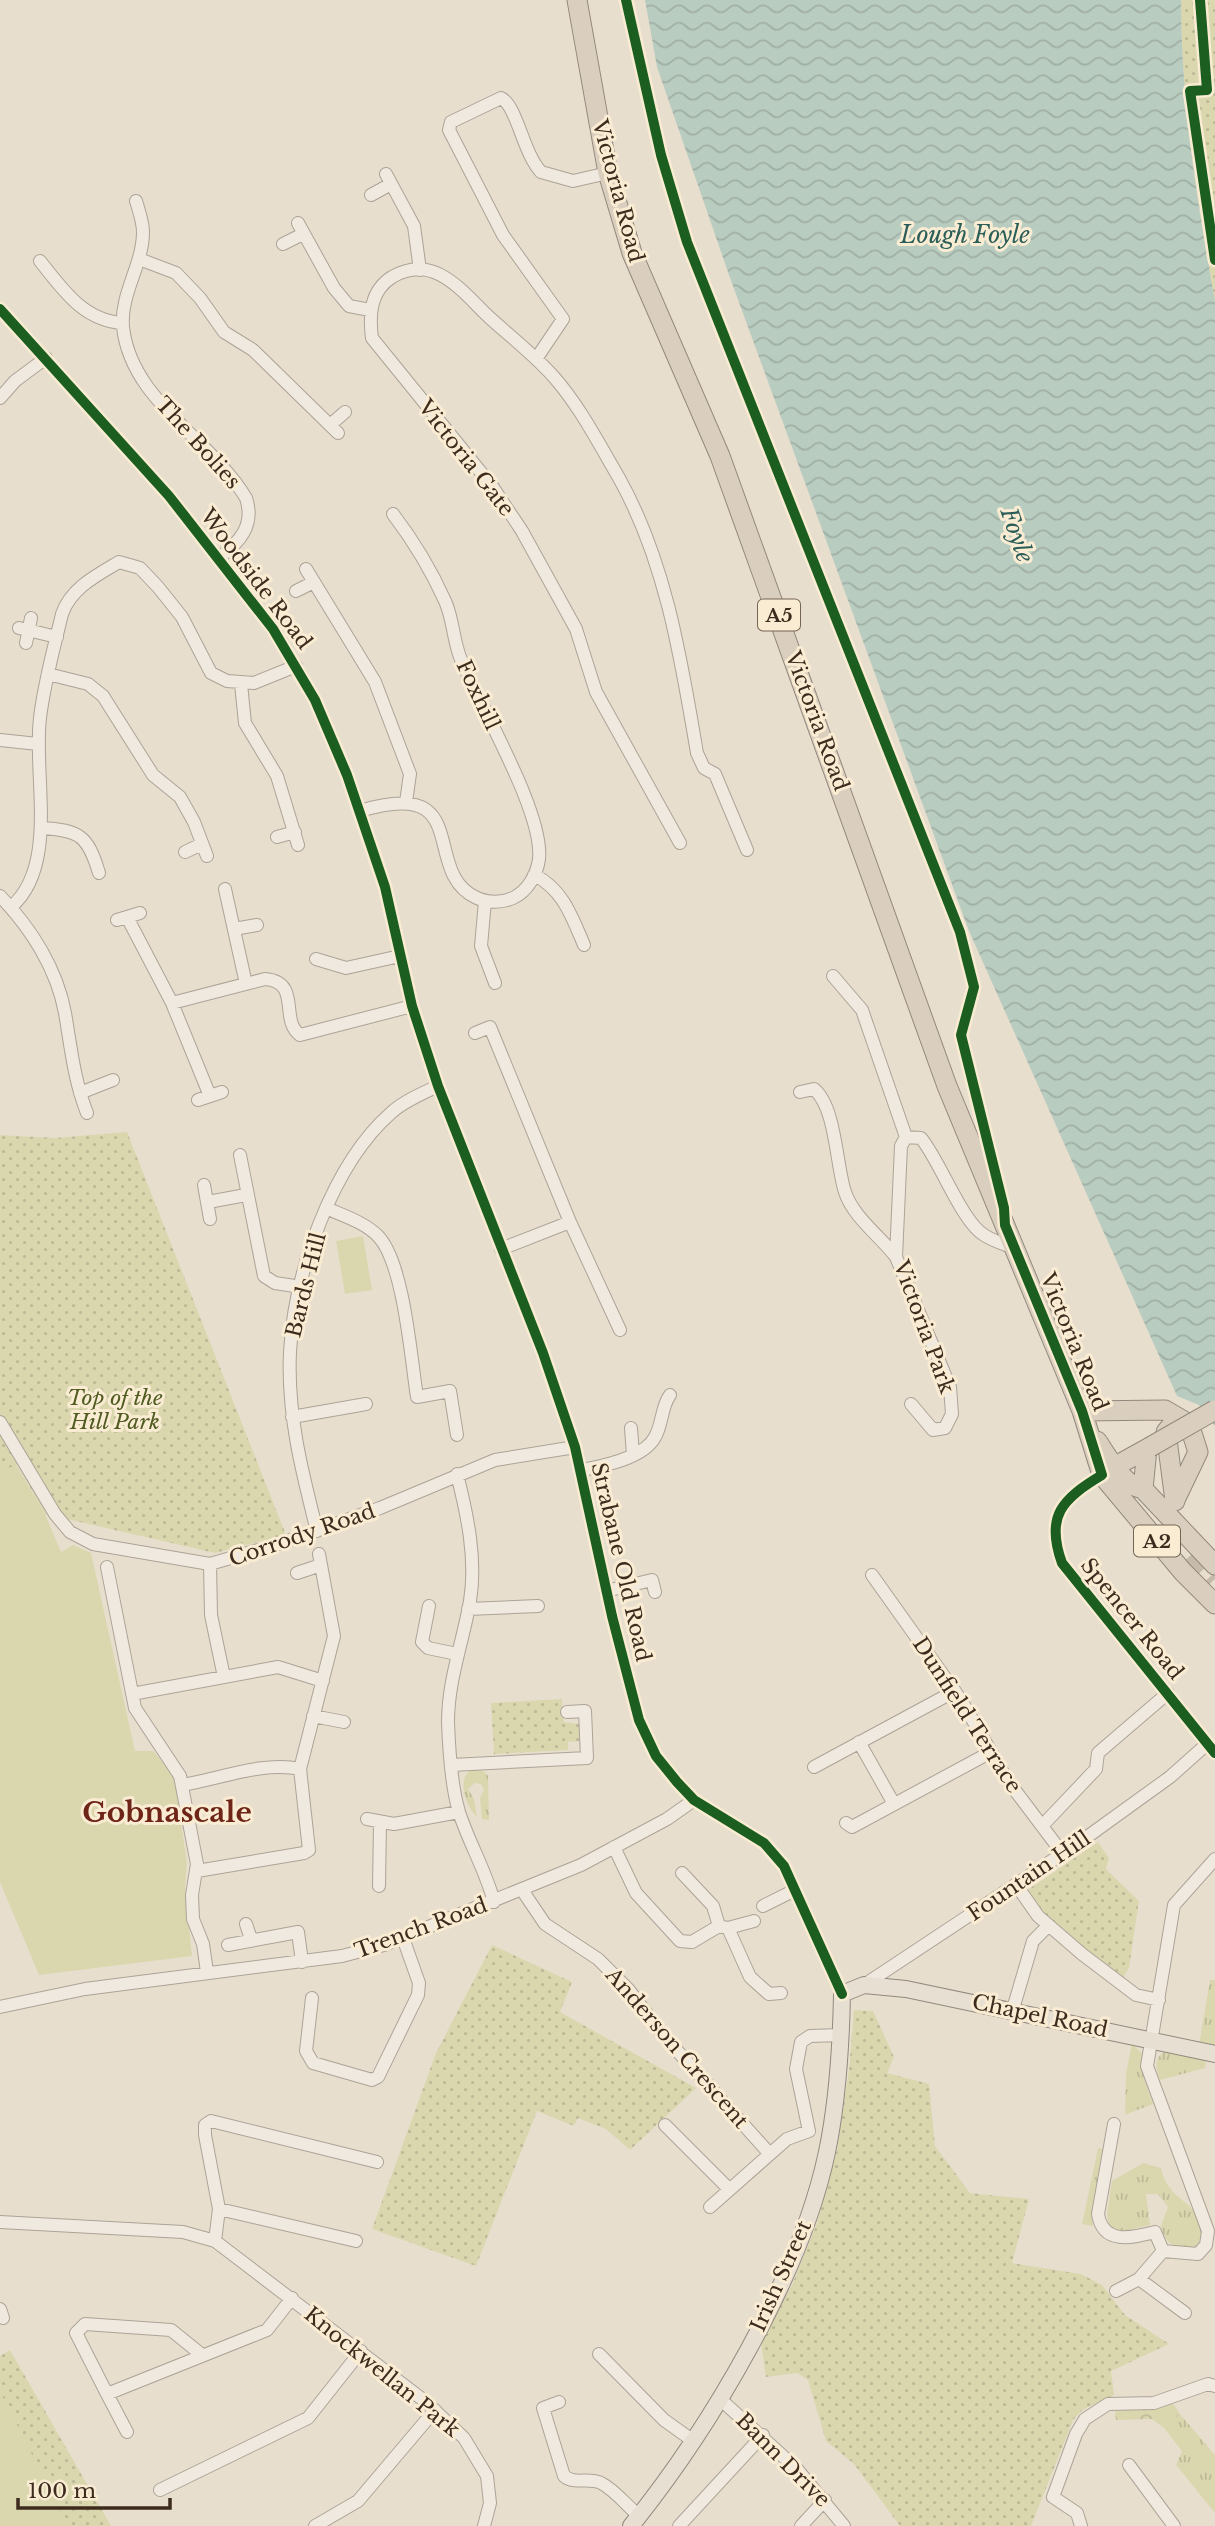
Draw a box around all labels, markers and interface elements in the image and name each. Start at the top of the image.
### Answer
street label: Victoria Road [586,116,650,265]
water label: Lough Foyle [899,221,1030,249]
street label: The Bolies [150,392,246,494]
street label: Victoria Gate [412,394,520,522]
street label: Woodside Road [194,503,317,655]
water label: Foyle [994,503,1040,567]
road number: A5 [758,600,800,630]
street label: Victoria Road [779,647,854,794]
street label: Foxhill [450,656,506,734]
street label: Bards Hill [280,1230,332,1340]
street label: Victoria Park [888,1256,960,1397]
street label: Victoria Road [1034,1268,1114,1415]
park label: Top of the Hill Park [67,1385,163,1435]
street label: Strabane Old Road [585,1460,657,1664]
street label: Corrody Road [226,1498,378,1572]
road number: A2 [1134,1526,1180,1556]
street label: Spencer Road [1075,1553,1189,1685]
street label: Dunfield Terrace [907,1632,1027,1798]
district label: Gobnascale [82,1795,252,1830]
street label: Fountain Hill [962,1825,1096,1927]
street label: Trench Road [351,1892,491,1964]
street label: Anderson Crescent [599,1962,754,2134]
street label: Chapel Road [970,1989,1110,2043]
street label: Irish Street [745,2216,817,2336]
street label: Knockwellan Park [299,2301,465,2443]
street label: Bann Drive [730,2407,836,2513]
scale bar [18,2466,170,2510]
text: 100 m [28,2478,96,2504]

